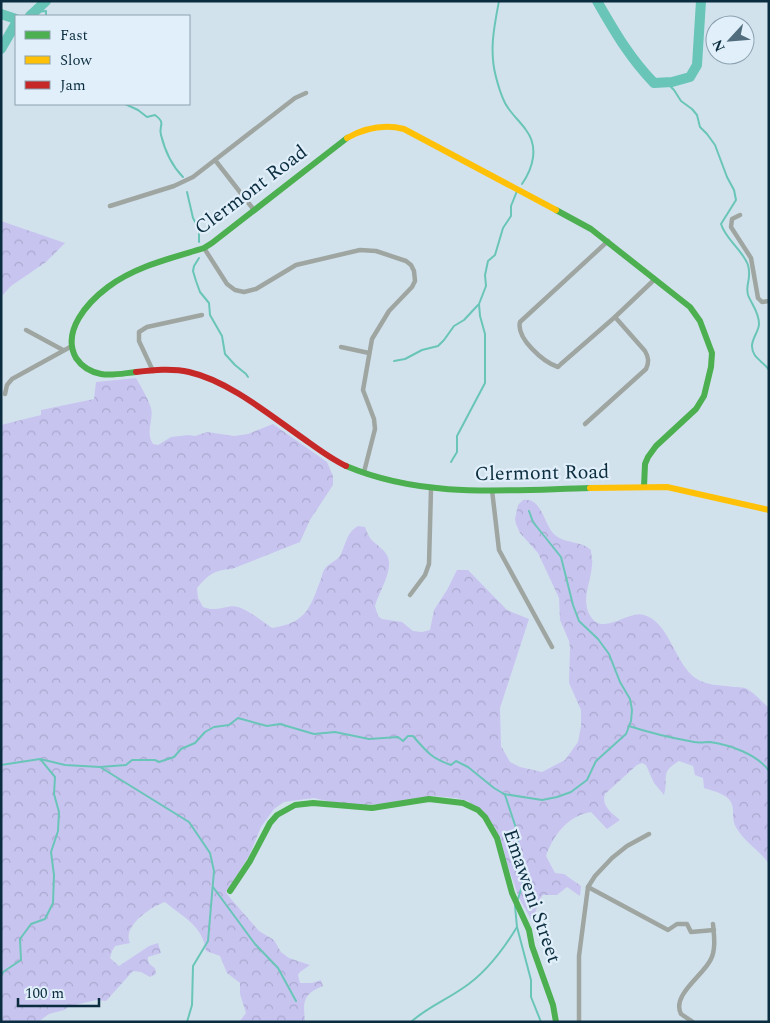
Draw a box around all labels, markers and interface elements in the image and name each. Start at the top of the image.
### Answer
legend [15,15,190,105]
north arrow [705,15,755,65]
text: Fast [60,24,88,47]
text: N [707,36,731,55]
text: Slow [60,49,92,72]
text: Jam [60,74,86,97]
street label: Clermont Road [188,137,314,243]
street label: Clermont Road [474,457,610,489]
street label: Emaweni Street [495,825,569,967]
scale bar [18,976,99,1008]
text: 100 m [25,982,64,1005]

